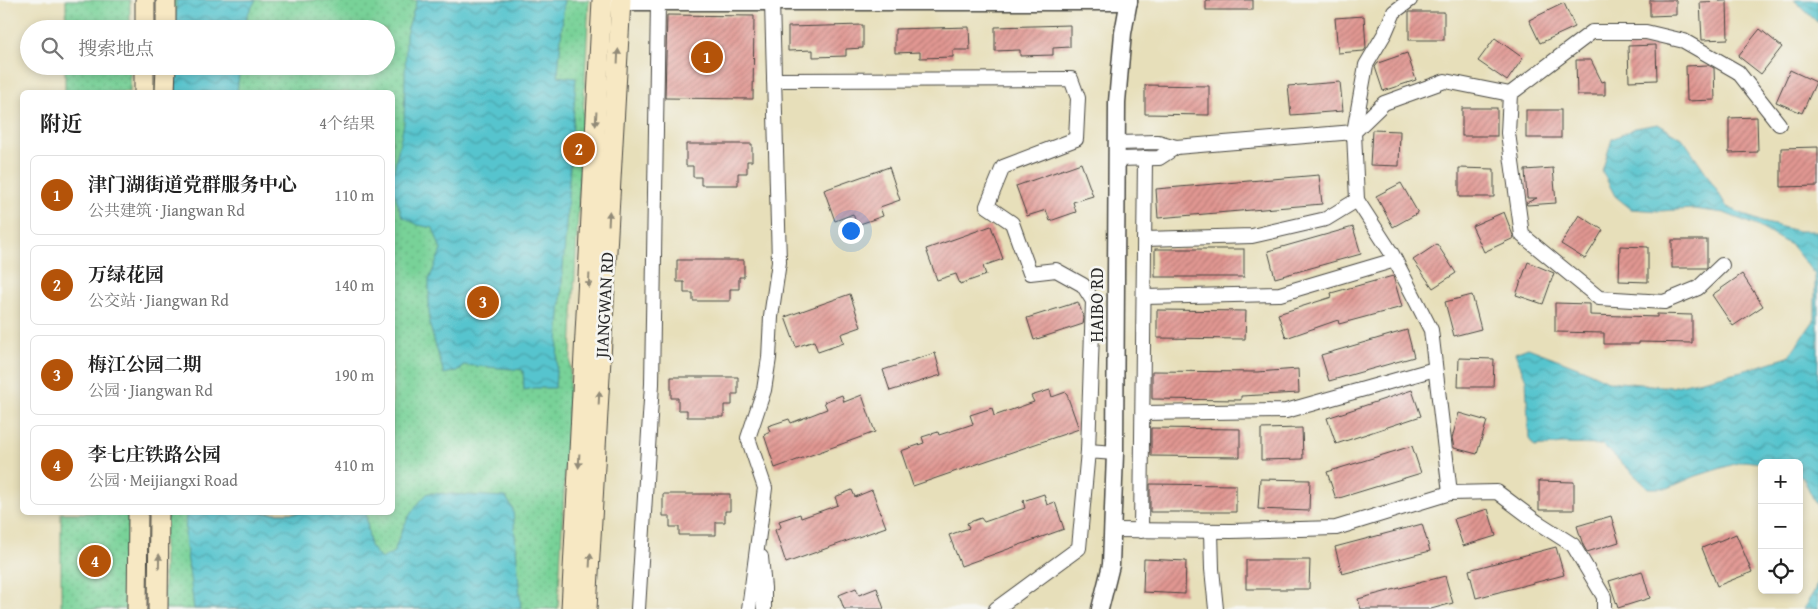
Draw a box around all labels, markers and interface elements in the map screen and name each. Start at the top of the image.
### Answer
search box [20,20,395,75]
icon: search [38,34,66,62]
text: 搜索地点 [78,34,154,62]
pin: 1 [691,38,723,76]
one-way arrow [614,48,622,64]
text: 附近 [40,108,82,139]
text: 4个结果 [319,111,375,135]
one-way arrow [592,111,600,127]
pin: 2 [563,130,595,168]
text: 津门湖街道党群服务中心 [88,170,297,198]
text: 1 [53,183,61,207]
text: 110 m [334,183,374,207]
text: 公共建筑 · Jiangwan Rd [88,198,245,222]
one-way arrow [605,210,613,226]
your location [838,218,864,244]
street label: JIANGWAN RD [588,251,620,361]
text: 万绿花园 [88,260,164,288]
street label: HAIBO RD [1083,268,1110,342]
text: 2 [53,273,61,297]
text: 140 m [334,273,374,297]
one-way arrow [584,273,592,289]
pin: 3 [467,283,499,321]
text: 公交站 · Jiangwan Rd [88,288,229,312]
text: 梅江公园二期 [88,350,202,378]
text: 3 [53,363,61,387]
text: 190 m [334,363,374,387]
text: 公园 · Jiangwan Rd [88,378,213,402]
one-way arrow [595,390,603,406]
text: 李七庄铁路公园 [88,440,221,468]
text: 4 [53,453,61,477]
text: 410 m [334,453,374,477]
one-way arrow [575,453,583,469]
map controls [1758,459,1803,594]
button: + [1758,459,1803,504]
text: 公园 · Meijiangxi Road [88,468,238,492]
button: − [1758,504,1803,549]
pin: 4 [79,542,111,580]
button: locate [1758,549,1803,594]
one-way arrow [155,552,163,568]
one-way arrow [586,552,594,568]

